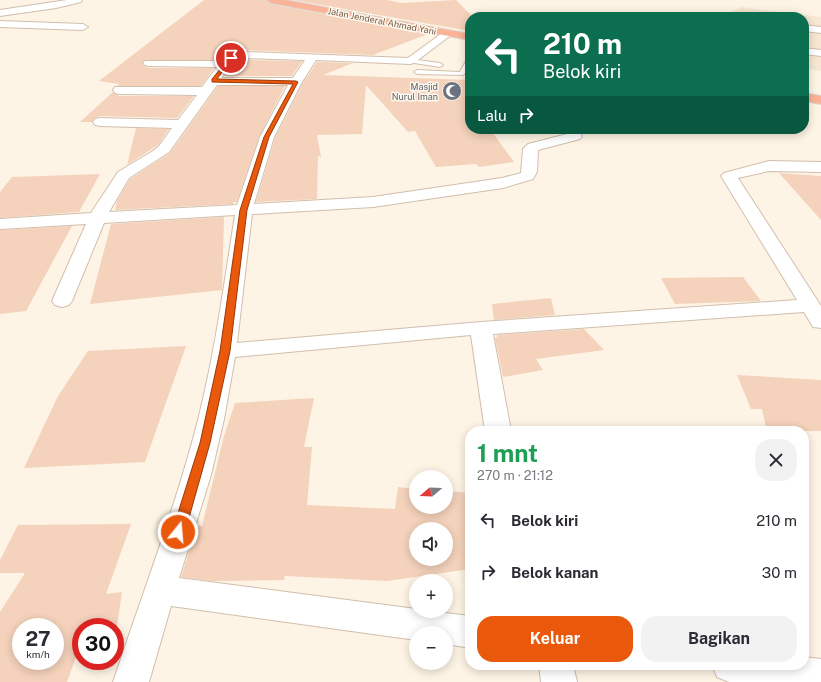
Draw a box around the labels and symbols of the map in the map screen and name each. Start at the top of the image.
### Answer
street label: Jalan Jenderal Ahmad Yani [327,5,437,37]
pin [214,41,248,75]
mosque icon: Masjid Nurul Iman [441,80,463,102]
place label: Masjid Nurul Iman [392,81,438,102]
north arrow [409,470,453,514]
position arrow [157,511,199,553]
speed limit sign: 30 [72,618,124,670]

